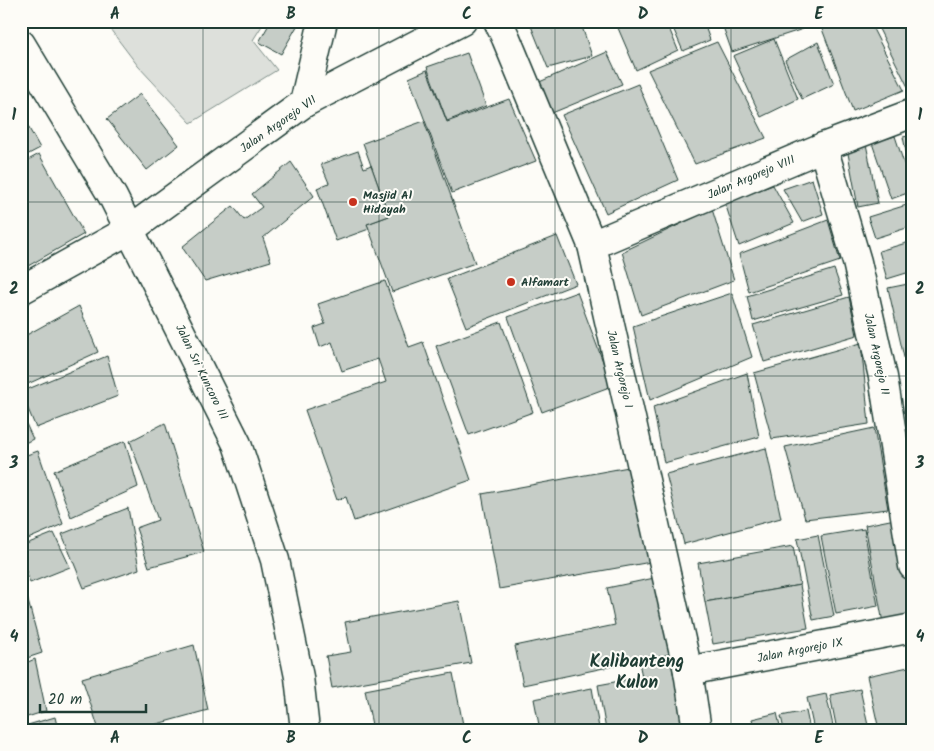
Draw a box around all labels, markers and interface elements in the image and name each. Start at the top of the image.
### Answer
text: A [110,2,120,27]
text: B [286,2,296,27]
text: C [462,2,472,27]
text: D [638,2,649,27]
text: E [815,2,825,27]
street label: Jalan Argorejo VII [236,91,321,158]
text: 1 [12,103,17,128]
text: 1 [918,103,923,128]
street label: Jalan Argorejo VIII [704,150,798,204]
place label: Masjid Al Hidayah [363,186,413,219]
marker: Masjid Al Hidayah [347,196,359,208]
place label: Alfamart [521,273,569,292]
marker: Alfamart [505,276,517,288]
text: 2 [9,277,19,302]
text: 2 [915,277,925,302]
street label: Jalan Argorejo II [859,311,895,397]
street label: Jalan Sri Kuncoro III [170,321,233,424]
street label: Jalan Argorejo I [601,328,638,410]
text: 3 [9,451,19,476]
text: 3 [915,451,925,476]
text: 4 [10,625,19,650]
text: 4 [916,625,925,650]
street label: Jalan Argorejo IX [755,633,845,668]
district label: Kalibanteng Kulon [590,648,684,698]
scale bar [40,681,146,713]
text: 20 m [48,688,82,712]
text: A [110,726,120,751]
text: B [286,726,296,751]
text: C [462,726,472,751]
text: D [638,726,649,751]
text: E [815,726,825,751]

